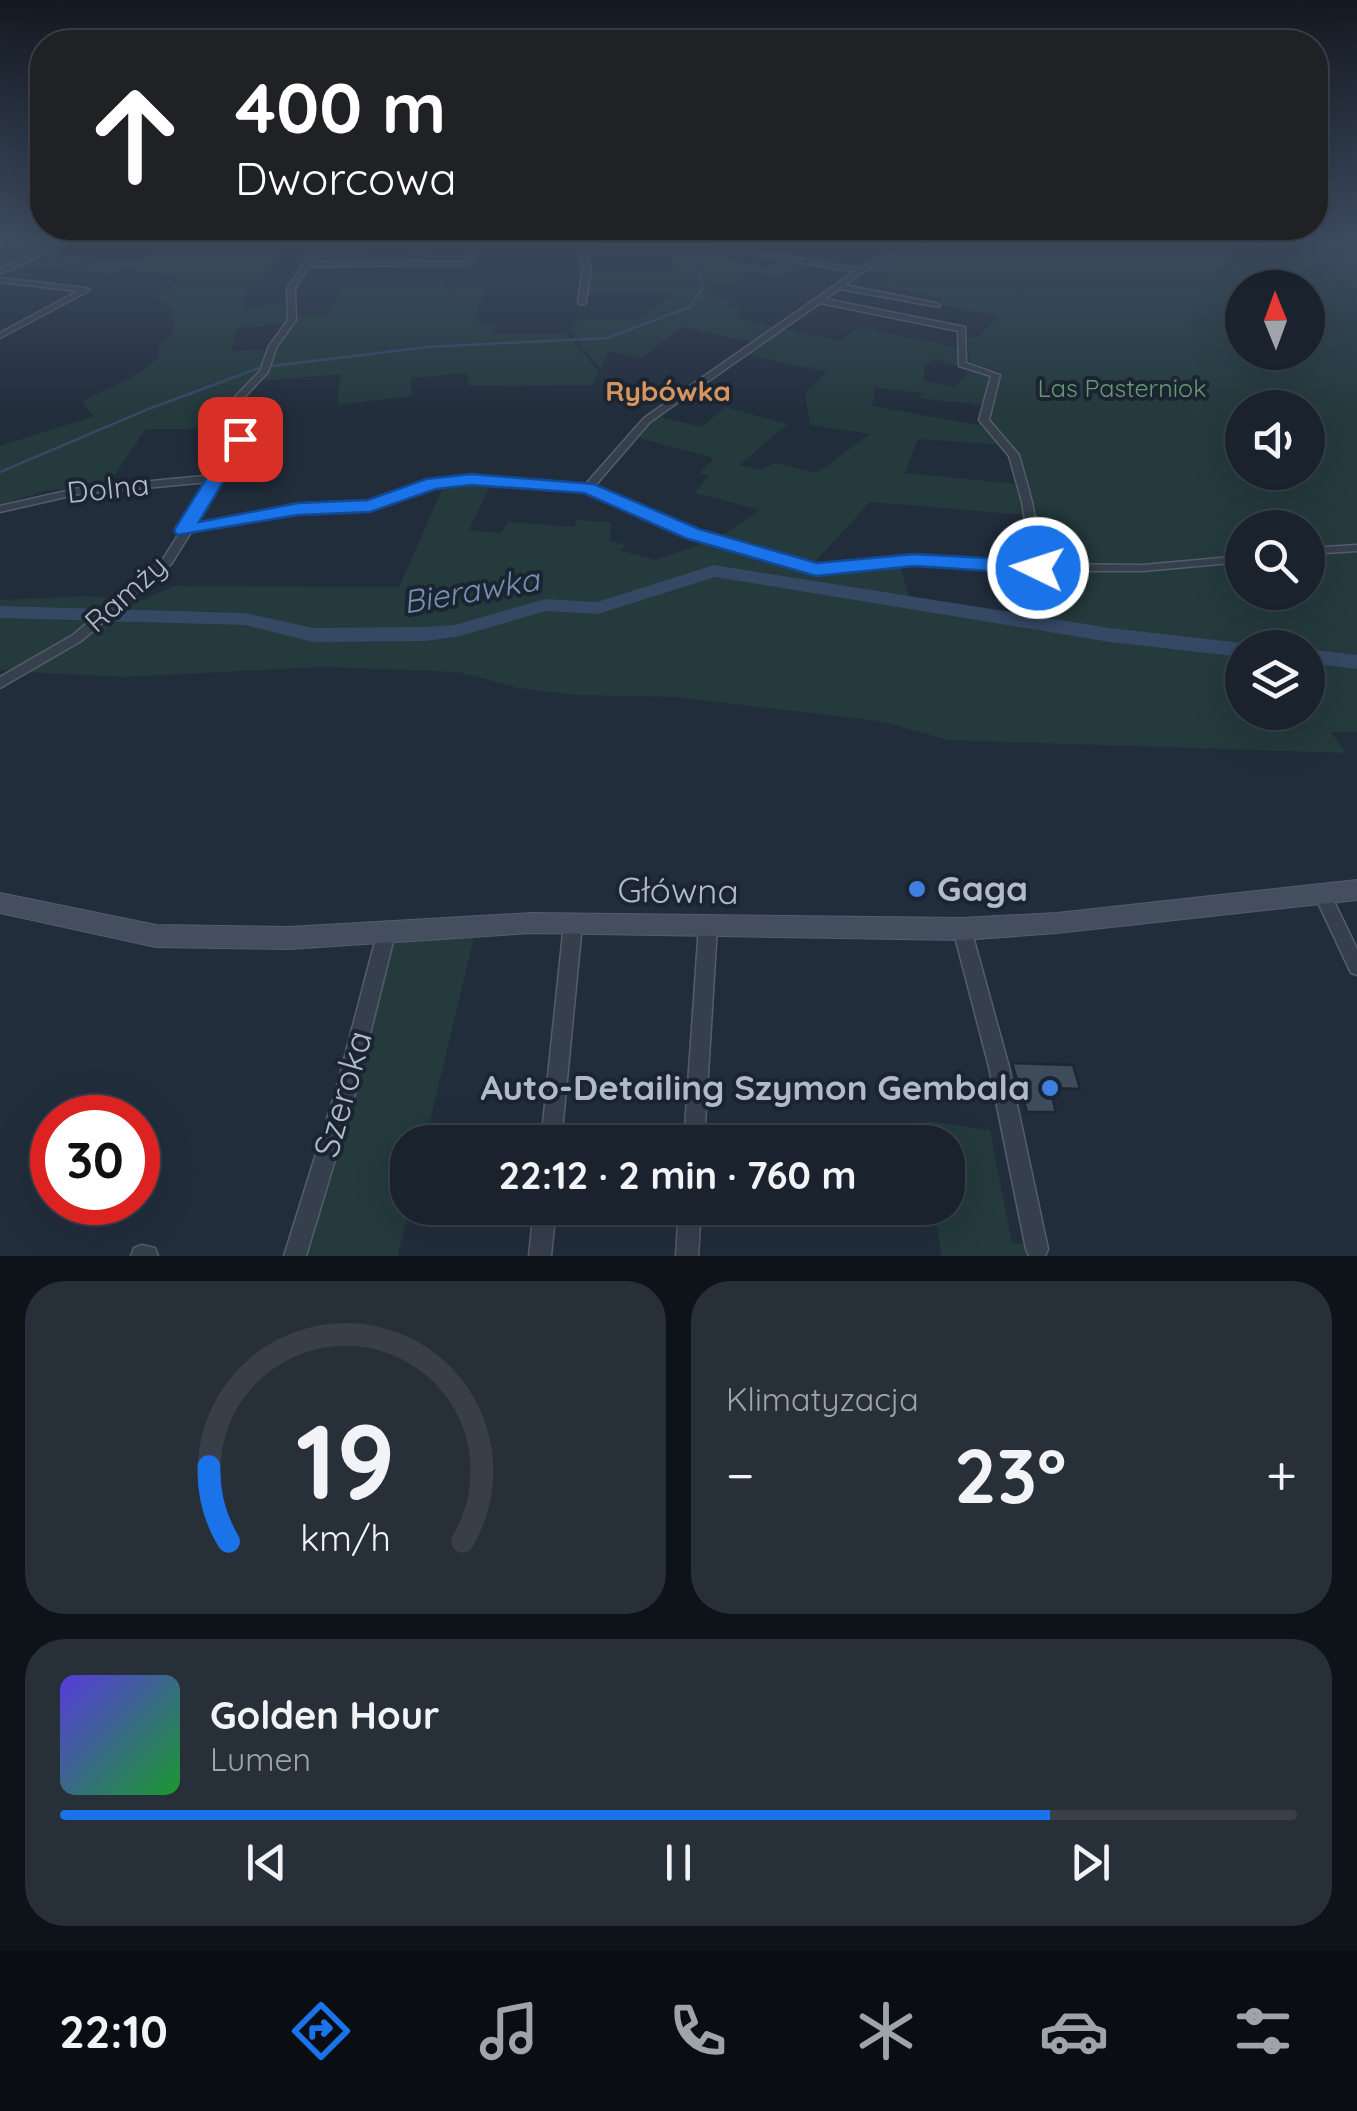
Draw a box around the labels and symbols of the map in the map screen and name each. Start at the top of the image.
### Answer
north arrow [1225,270,1325,370]
park label: Las Pasterniok [1037,372,1207,403]
district label: Rybówka [605,373,731,408]
pin [198,397,283,482]
street label: Dolna [65,465,151,511]
position arrow [986,516,1090,620]
street label: Ramży [77,547,174,640]
water label: Bierawka [400,558,544,622]
place label: Gaga [937,866,1028,910]
street label: Główna [617,867,739,913]
marker: Gaga [906,878,928,900]
street label: Szeroka [303,1025,381,1162]
place label: Auto-Detailing Szymon Gembala [481,1065,1030,1109]
marker: Auto-Detailing Szymon Gembala [1039,1077,1061,1099]
speed limit sign: 30 [30,1095,160,1225]

